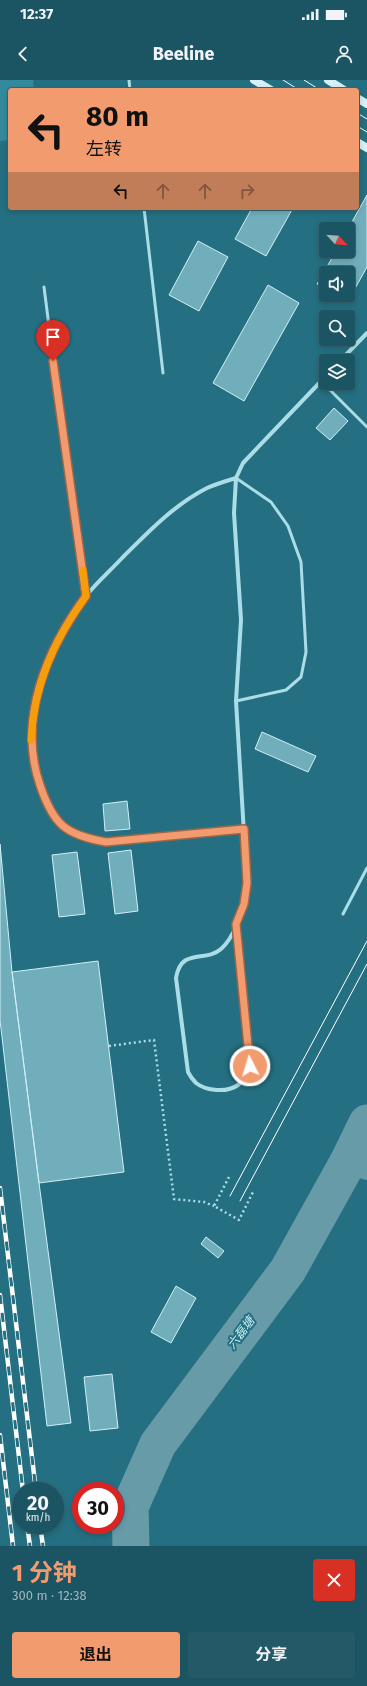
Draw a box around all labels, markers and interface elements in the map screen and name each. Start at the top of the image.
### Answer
text: 12:37 [20,5,53,23]
icon: back [12,43,34,65]
text: Beeline [153,43,214,65]
icon: person [333,43,355,65]
text: 80 m [86,100,149,133]
icon: left [20,104,72,156]
text: 左转 [86,138,122,160]
icon: left [110,180,132,202]
icon: ahead [152,180,174,202]
icon: ahead [194,180,216,202]
icon: right [236,180,258,202]
north arrow [319,222,355,258]
map controls [319,222,355,390]
button: sound [319,266,355,302]
button: search [319,310,355,346]
pin [36,320,70,361]
icon: arrive [42,326,64,348]
button: layers [319,354,355,390]
position arrow [229,1045,271,1087]
water label: 六磊塘 [225,1313,259,1352]
speed limit sign: 30 [72,1482,124,1534]
text: 20 [27,1491,49,1515]
text: km/h [26,1512,50,1524]
text: 1 分钟 [12,1559,77,1587]
button: close [313,1559,355,1601]
text: 300 m · 12:38 [12,1588,87,1603]
button: 退出 [12,1632,180,1678]
button: 分享 [188,1632,355,1678]

